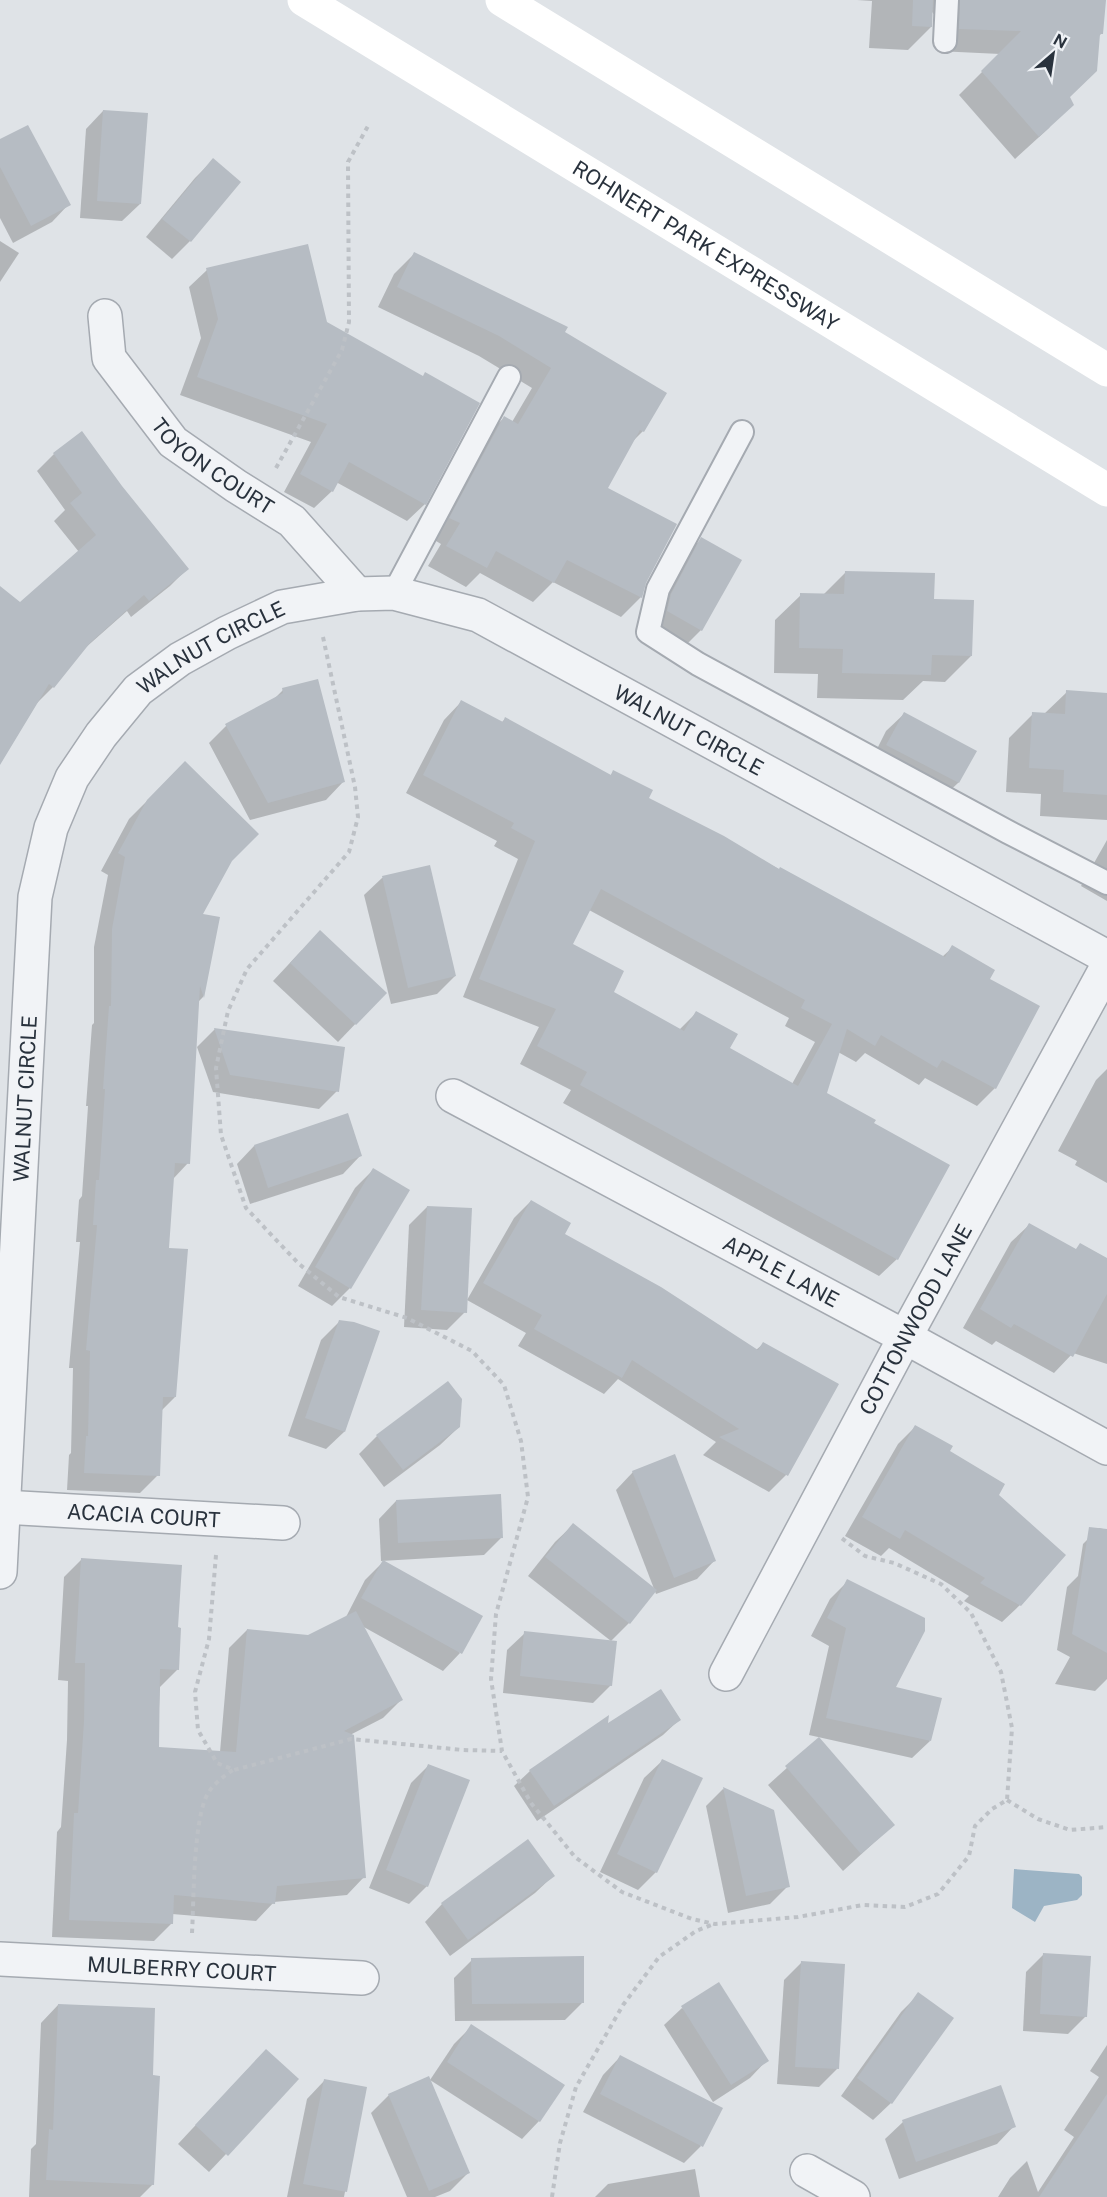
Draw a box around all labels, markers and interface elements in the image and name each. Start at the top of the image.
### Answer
north arrow [1023,24,1083,84]
text: N [1050,30,1070,53]
street label: ROHNERT PARK EXPRESSWAY [568,155,844,336]
street label: TOYON COURT [147,413,279,519]
street label: WALNUT CIRCLE [132,595,289,699]
street label: WALNUT CIRCLE [610,679,768,781]
street label: WALNUT CIRCLE [8,1015,41,1183]
street label: COTTONWOOD LANE [854,1220,977,1419]
street label: APPLE LANE [719,1230,844,1312]
street label: ACACIA COURT [66,1498,221,1532]
street label: MULBERRY COURT [87,1951,277,1986]

